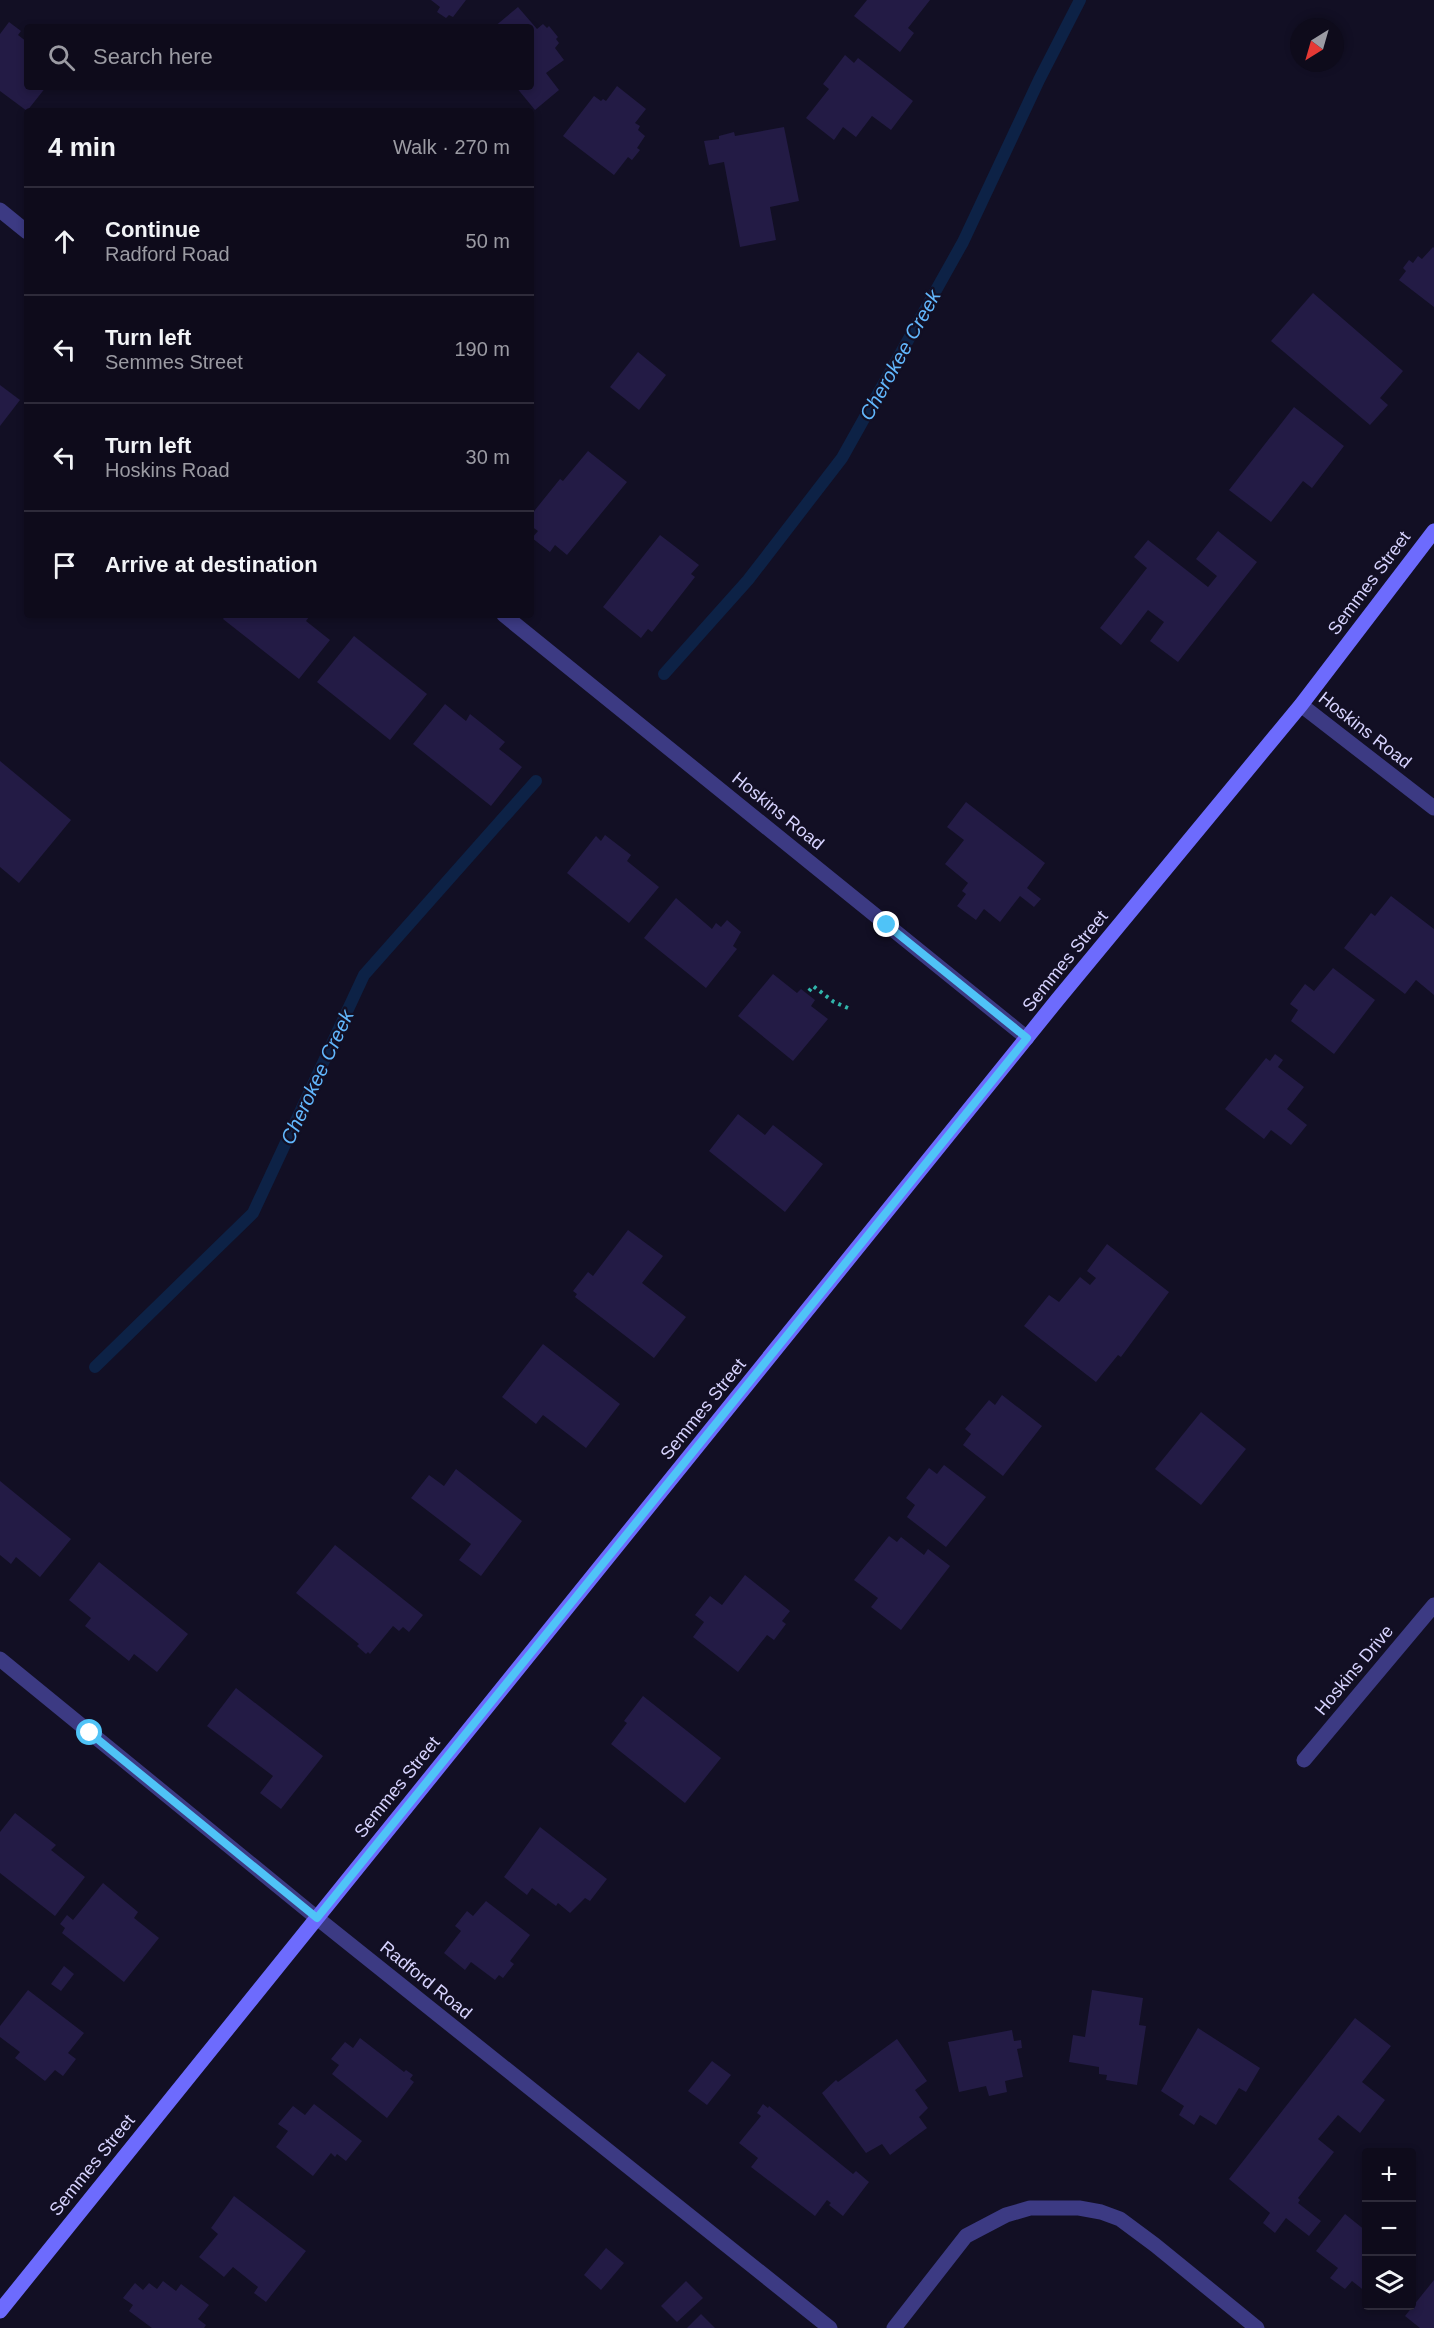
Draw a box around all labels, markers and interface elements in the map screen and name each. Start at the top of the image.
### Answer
north arrow [1290,18,1344,72]
search box [24,24,534,90]
icon: search [45,41,78,74]
text: Search here [93,44,213,69]
text: 4 min [48,132,116,162]
text: Walk · 270 m [393,136,510,158]
text: Continue [105,217,200,242]
icon: ahead [48,225,81,258]
text: 50 m [466,230,510,252]
text: Radford Road [105,243,230,265]
water label: Cherokee Creek [855,285,945,424]
text: Turn left [105,325,191,350]
icon: left [48,333,81,366]
text: 190 m [454,338,510,360]
text: Semmes Street [105,351,243,373]
text: Turn left [105,433,191,458]
icon: left [48,441,81,474]
text: 30 m [466,446,510,468]
text: Hoskins Road [105,459,230,481]
street label: Semmes Street [1324,527,1414,639]
icon: arrive [48,549,81,582]
text: Arrive at destination [105,552,318,577]
street label: Hoskins Road [1315,688,1415,772]
street label: Hoskins Road [728,768,828,854]
street label: Semmes Street [1018,907,1112,1015]
route end [873,911,899,937]
water label: Cherokee Creek [276,1005,358,1148]
street label: Semmes Street [656,1355,750,1463]
street label: Hoskins Drive [1311,1621,1397,1719]
route start [76,1719,102,1745]
street label: Semmes Street [350,1733,444,1841]
street label: Radford Road [376,1937,476,2023]
street label: Semmes Street [45,2111,139,2219]
map controls [1362,2148,1416,2310]
button: + [1362,2148,1416,2202]
button: − [1362,2202,1416,2256]
button: layers [1362,2256,1416,2310]

